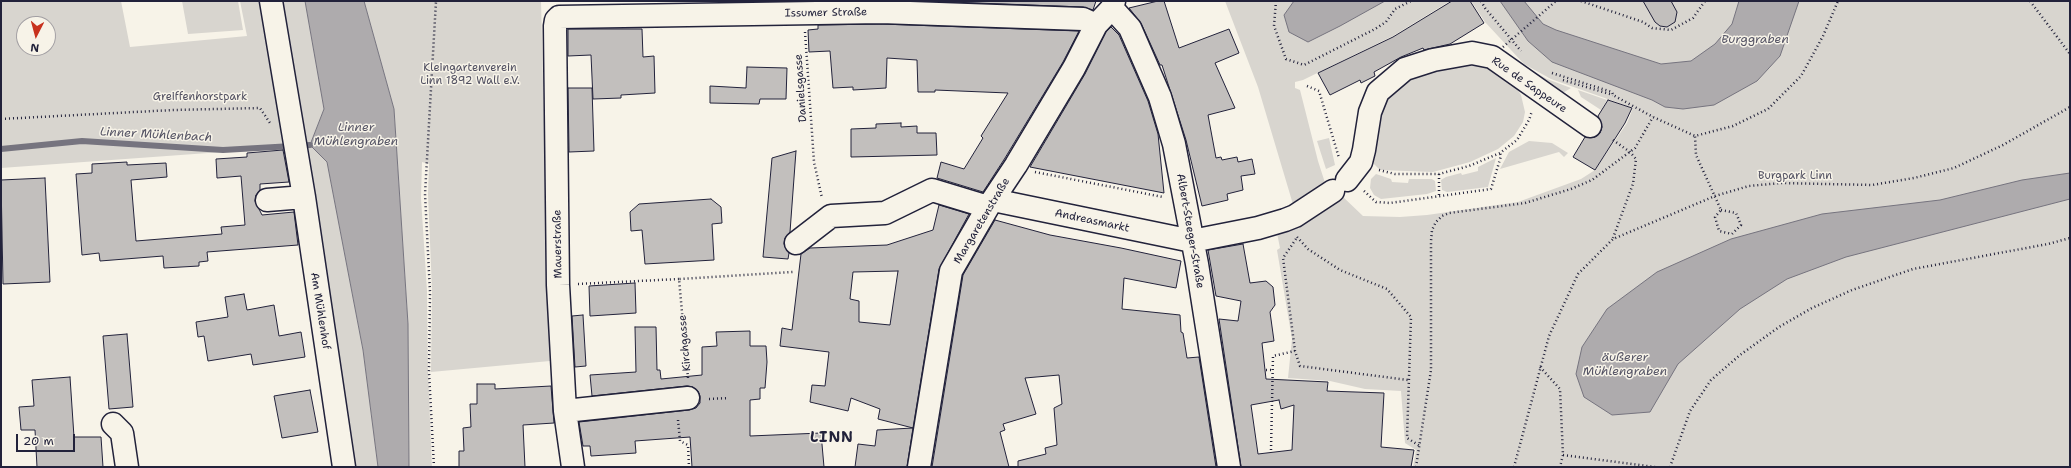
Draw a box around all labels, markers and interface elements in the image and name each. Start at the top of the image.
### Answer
street label: Issumer Straße [785,6,867,20]
north arrow [16,16,56,56]
water label: Burggraben [1721,33,1789,47]
text: N [30,40,40,55]
street label: Danielsgasse [792,53,810,123]
street label: Rue de Sappeure [1489,54,1569,116]
park label: Kleingartenverein Linn 1892 Wall e.V. [420,61,520,87]
park label: Greiffenhorstpark [153,90,247,104]
water label: Linner Mühlengraben [314,121,398,149]
water label: Linner Mühlenbach [100,125,212,145]
park label: Burgpark Linn [1758,169,1832,183]
street label: Albert-Steeger-Straße [1173,173,1207,289]
street label: Margaretenstraße [951,176,1013,266]
street label: Andreasmarkt [1053,207,1131,235]
street label: Mauerstraße [551,209,565,279]
street label: Am Mühlenhof [307,271,333,351]
street label: Kirchgasse [676,314,694,372]
water label: äußerer Mühlengraben [1583,351,1667,379]
scale bar [18,426,77,452]
district label: LINN [810,429,854,447]
text: 20 m [23,433,54,449]

